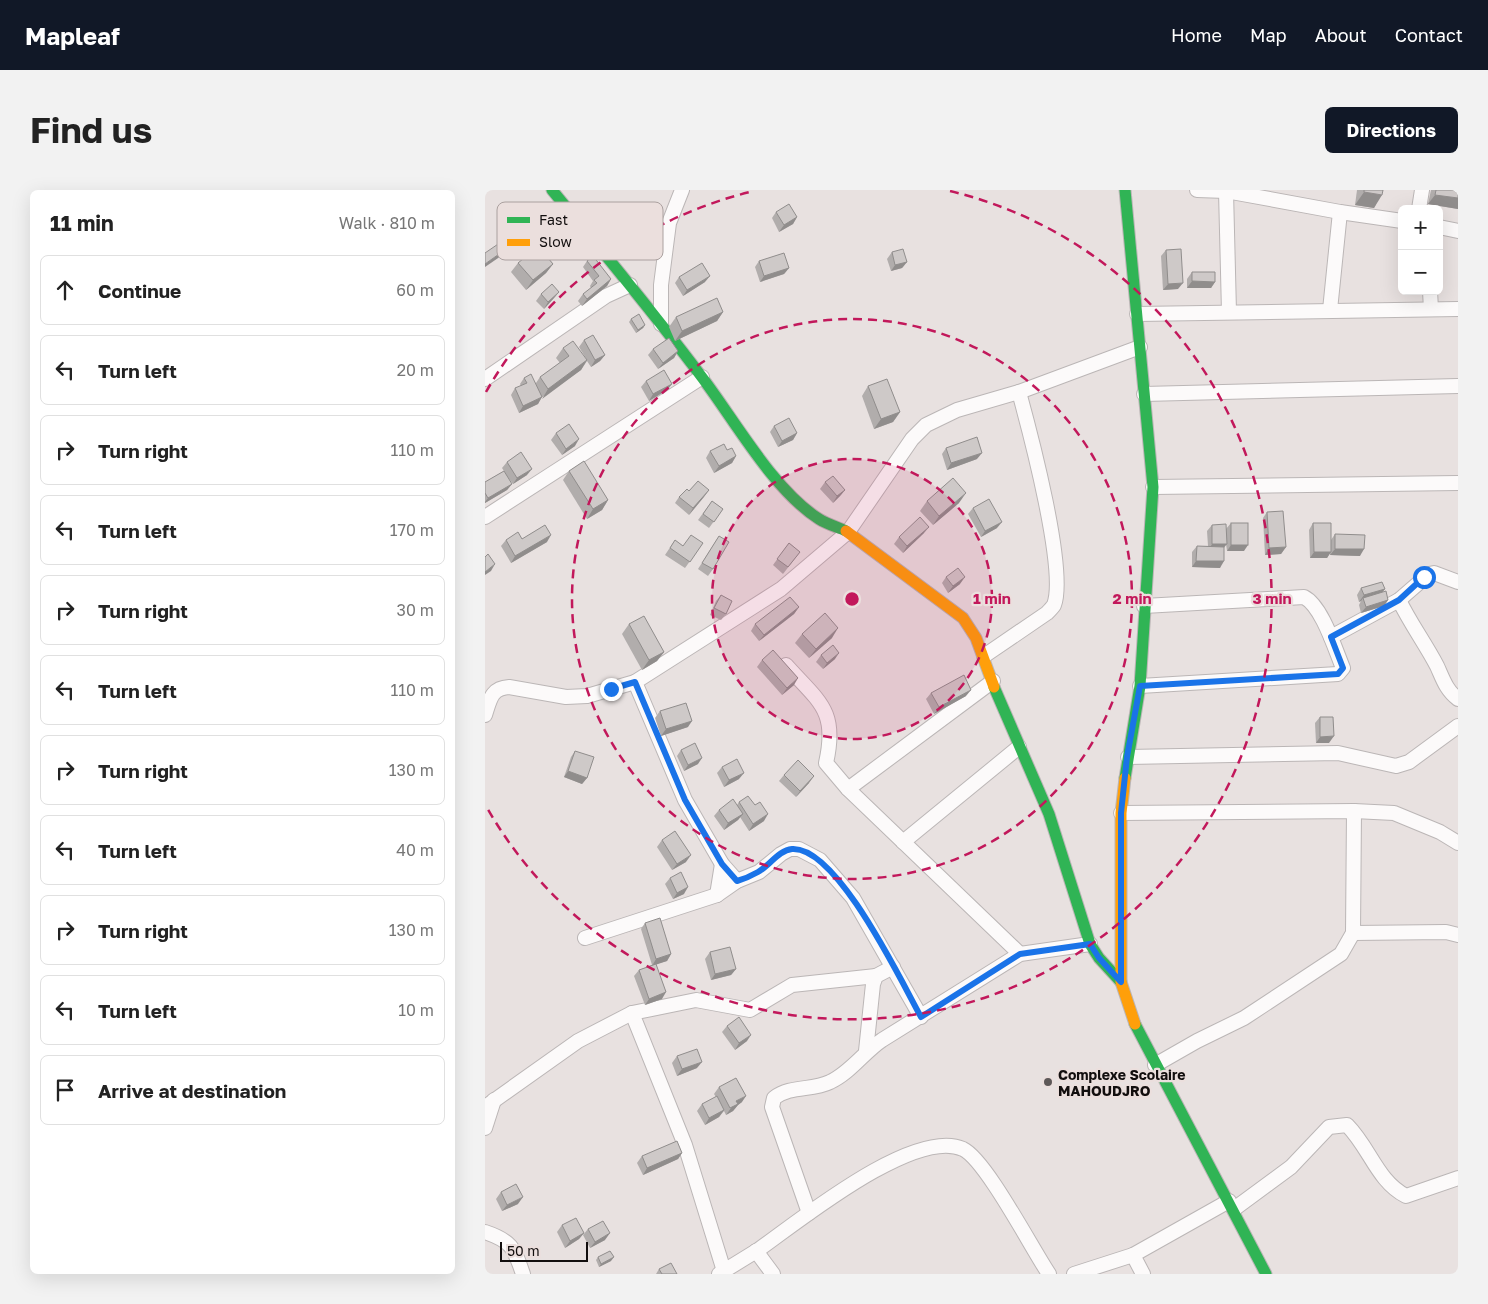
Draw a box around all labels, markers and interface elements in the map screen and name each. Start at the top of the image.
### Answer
text: Mapleaf [25,21,120,50]
text: Home [1171,24,1222,46]
text: Map [1250,24,1287,46]
text: About [1315,24,1367,46]
text: Contact [1395,24,1463,46]
button: Directions [1325,107,1458,153]
text: Find us [30,109,152,151]
legend [497,202,663,260]
map controls [1398,205,1443,295]
button: + [1398,205,1443,250]
text: 11 min [50,210,114,236]
text: Fast [539,211,568,228]
text: Walk · 810 m [339,213,435,233]
text: Slow [539,233,572,250]
button: − [1398,250,1443,295]
icon: ahead [51,276,79,304]
text: Continue [98,279,181,302]
text: 60 m [396,280,434,300]
icon: left [51,356,79,384]
text: Turn left [98,359,177,382]
text: 20 m [397,360,434,380]
icon: right [51,436,79,464]
text: Turn right [98,439,188,462]
text: 110 m [390,440,434,460]
icon: left [51,516,79,544]
text: Turn left [98,519,177,542]
text: 170 m [390,520,434,540]
route start [1413,566,1436,589]
text: 1 min [973,589,1011,607]
text: 2 min [1112,589,1152,607]
text: 3 min [1252,589,1292,607]
centre of rings [843,590,861,608]
icon: right [51,596,79,624]
text: Turn right [98,599,188,622]
text: 30 m [397,600,434,620]
icon: left [51,676,79,704]
route end [600,678,623,701]
text: Turn left [98,679,177,702]
text: 110 m [390,680,434,700]
icon: right [51,756,79,784]
text: Turn right [98,759,188,782]
text: 130 m [389,760,434,780]
icon: left [51,836,79,864]
text: Turn left [98,839,177,862]
text: 40 m [396,840,434,860]
icon: right [51,916,79,944]
text: Turn right [98,919,188,942]
text: 130 m [389,920,434,940]
icon: left [51,996,79,1024]
text: Turn left [98,999,177,1022]
text: 10 m [398,1000,434,1020]
place label: Complexe Scolaire MAHOUDJRO [1058,1066,1185,1099]
icon: arrive [51,1076,79,1104]
marker: Complexe Scolaire MAHOUDJRO [1042,1076,1054,1088]
text: Arrive at destination [98,1079,286,1102]
scale bar [500,1239,587,1262]
text: 50 m [507,1242,540,1259]

